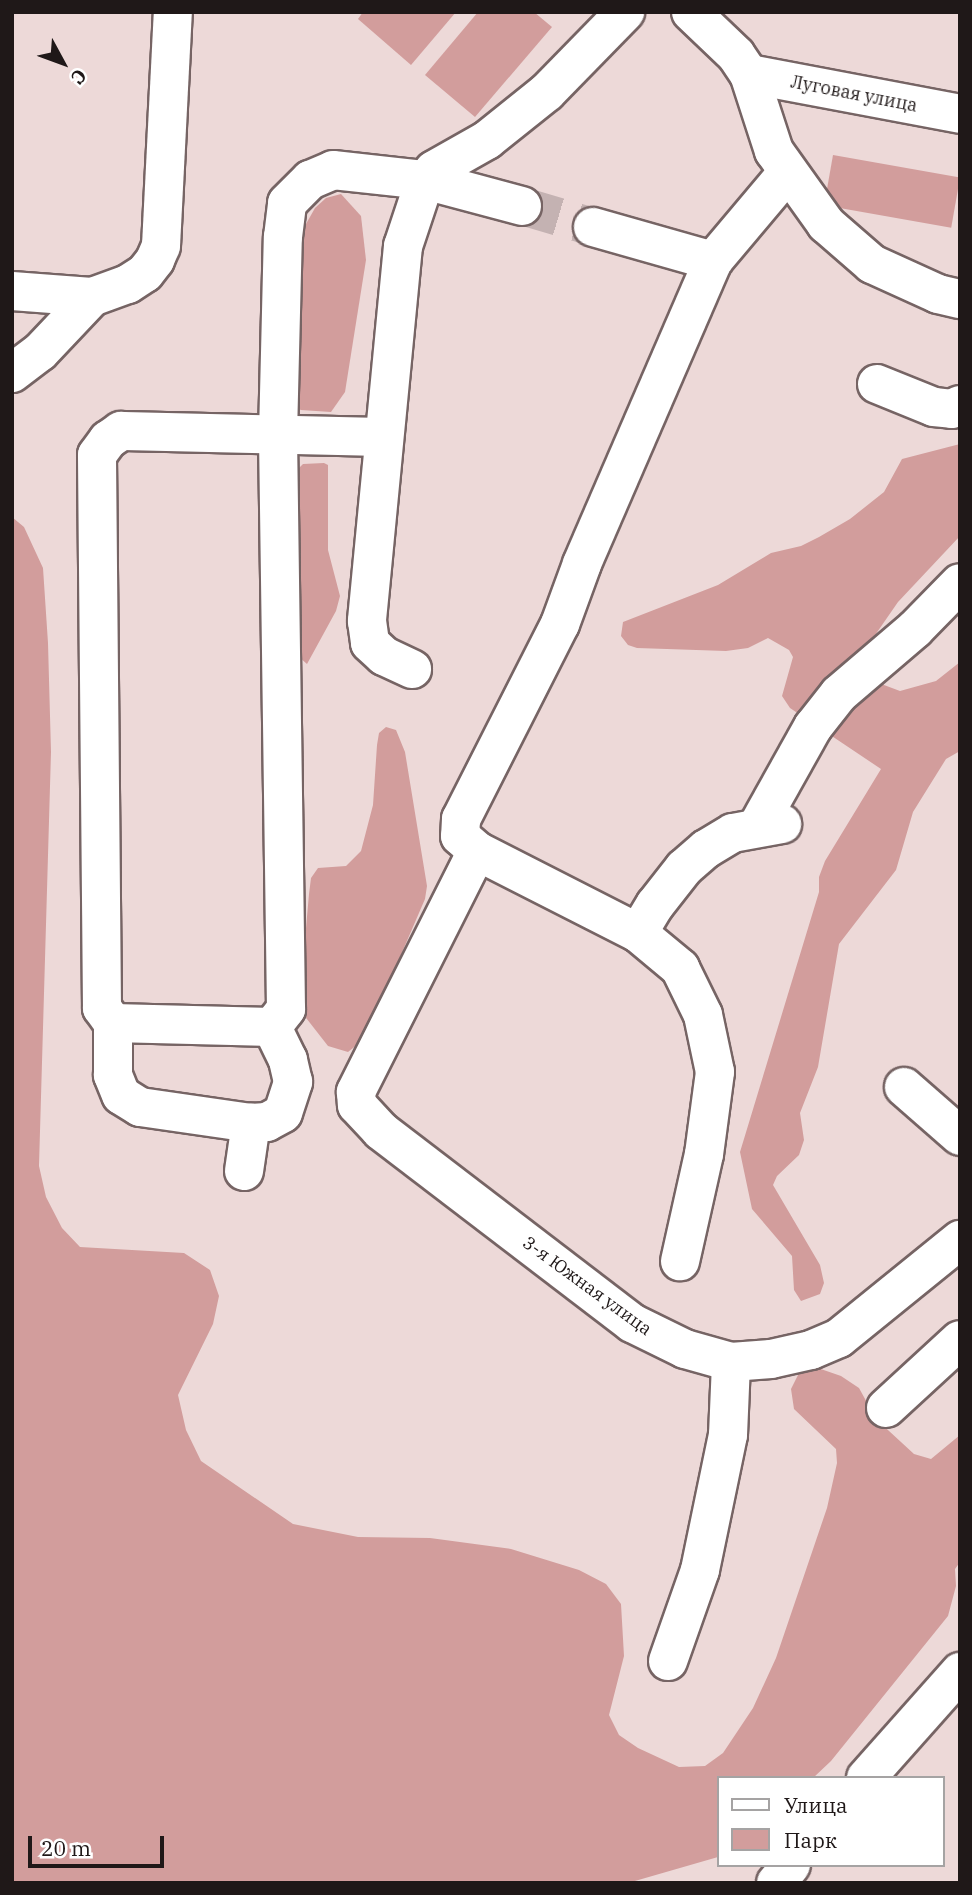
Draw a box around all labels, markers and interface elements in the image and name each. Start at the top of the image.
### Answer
north arrow [28,28,98,98]
text: С [66,64,92,89]
street label: Луговая улица [789,71,919,117]
street label: 3-я Южная улица [518,1232,656,1340]
legend [716,1776,944,1867]
text: Улица [784,1791,848,1819]
scale bar [32,1822,168,1866]
text: Парк [784,1826,837,1854]
text: 20 m [41,1834,91,1862]

